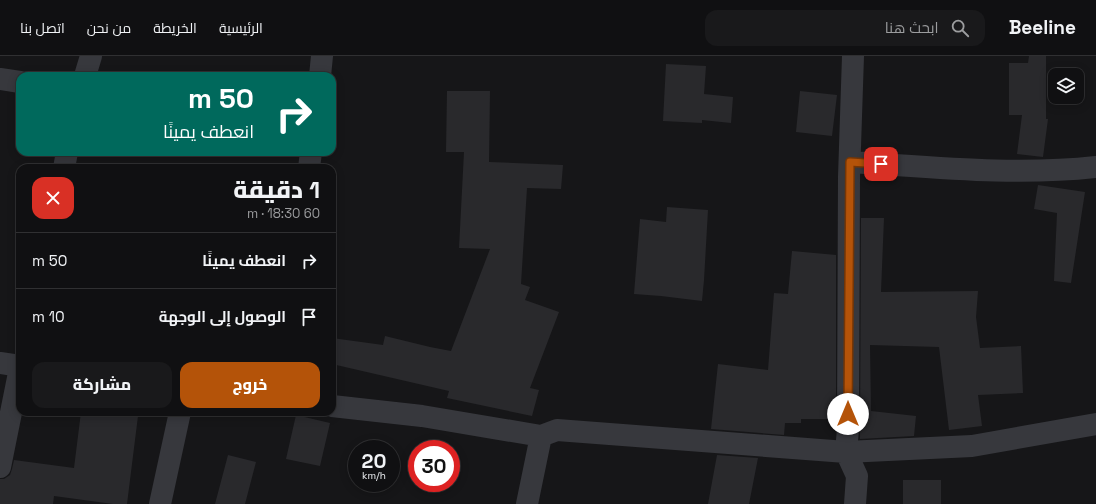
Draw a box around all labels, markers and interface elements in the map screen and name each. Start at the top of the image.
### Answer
search box [705,10,985,46]
text: Beeline [1009,15,1076,40]
icon: search [949,17,971,39]
text: ابحث هنا [885,18,939,37]
text: اتصل بنا [20,19,65,37]
text: من نحن [87,19,131,37]
text: الخريطة [153,19,197,37]
text: الرئيسية [219,19,263,37]
map controls [1048,68,1084,104]
button: layers [1048,68,1084,104]
text: 50 m [188,80,254,116]
icon: right [268,88,320,140]
text: انعطف يمينًا [163,120,254,143]
pin [864,147,898,181]
icon: arrive [870,153,892,175]
text: 1 دقيقة [233,174,320,205]
button: close [32,177,74,219]
text: 60 m · 18:30 [247,205,320,222]
icon: right [298,250,320,272]
text: 50 m [32,251,67,270]
text: انعطف يمينًا [202,251,286,270]
icon: arrive [298,306,320,328]
text: 10 m [32,307,65,326]
text: الوصول إلى الوجهة [159,307,286,326]
button: مشاركة [32,362,172,408]
button: خروج [180,362,320,408]
position arrow [827,393,869,435]
speed limit sign: 30 [408,440,460,492]
text: 20 [362,448,386,474]
text: km/h [362,469,386,482]

